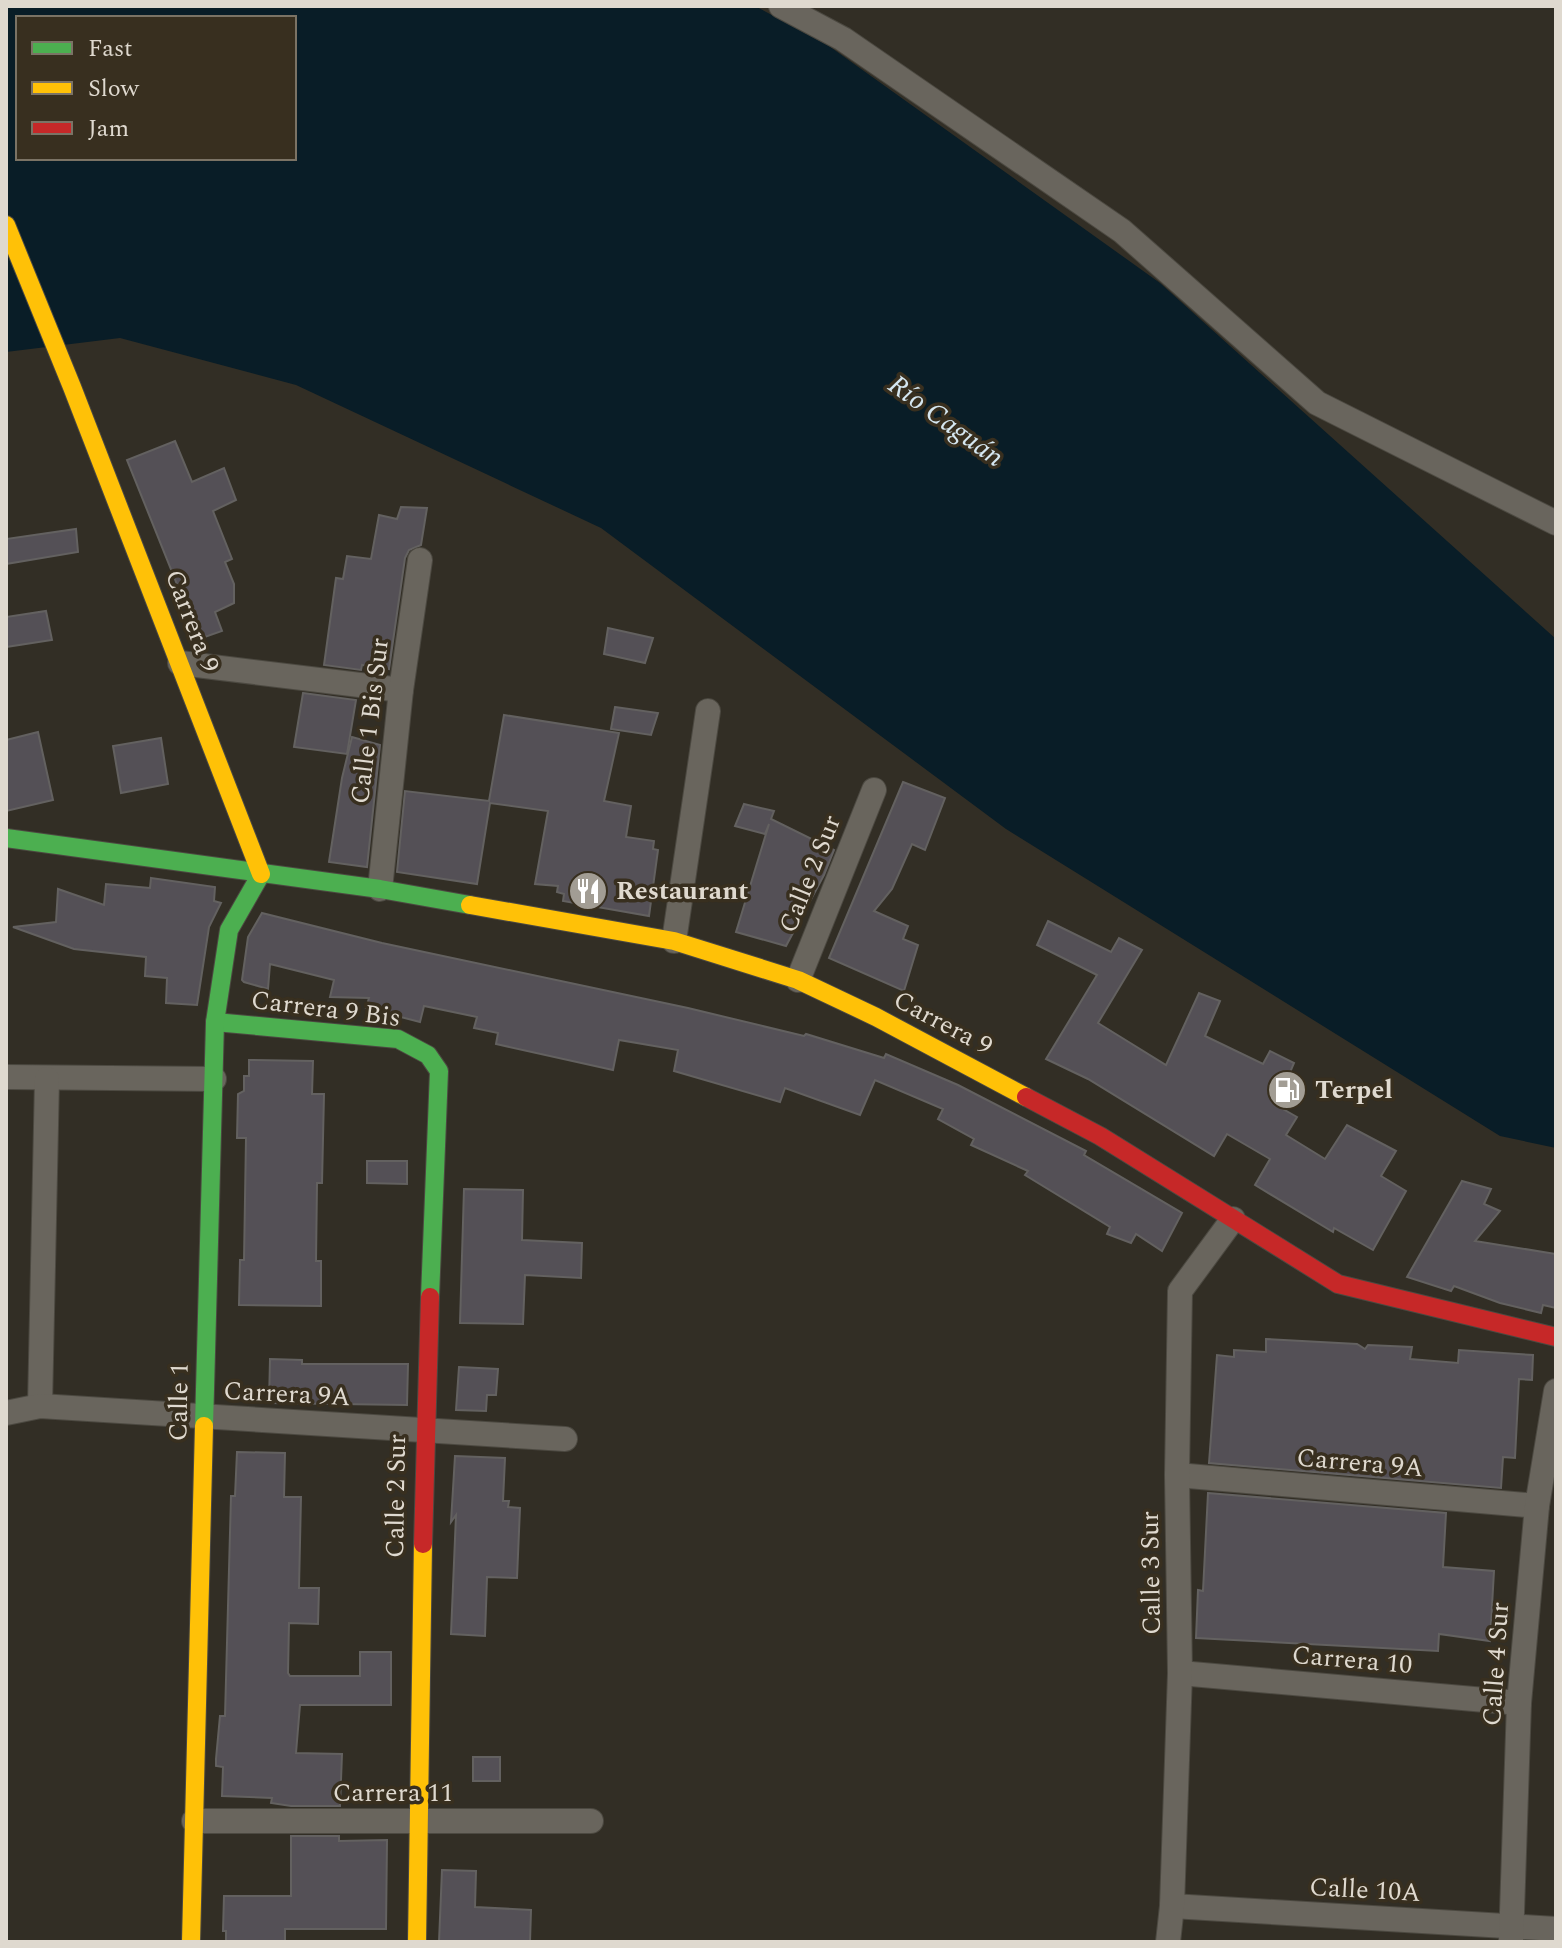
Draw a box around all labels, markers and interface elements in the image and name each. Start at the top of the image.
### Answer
legend [16,16,296,160]
text: Fast [88,31,133,67]
text: Slow [88,71,140,107]
text: Jam [88,111,129,147]
water label: Río Caguán [879,364,1013,478]
street label: Carrera 9 [154,564,230,678]
street label: Calle 1 Bis Sur [340,636,400,806]
street label: Calle 2 Sur [768,809,852,939]
restaurant icon: Restaurant [567,870,609,912]
place label: Restaurant [616,871,748,911]
street label: Carrera 9 Bis [249,980,403,1038]
street label: Carrera 9 [886,980,1000,1066]
fuel station icon: Terpel [1266,1069,1308,1111]
place label: Terpel [1315,1070,1393,1110]
street label: Calle 1 [158,1362,200,1442]
street label: Carrera 9A [222,1371,352,1417]
street label: Calle 2 Sur [375,1434,417,1558]
street label: Carrera 9A [1295,1438,1425,1488]
street label: Calle 3 Sur [1130,1511,1172,1635]
street label: Calle 4 Sur [1472,1601,1520,1727]
street label: Carrera 10 [1290,1635,1414,1685]
street label: Carrera 11 [333,1773,453,1813]
street label: Calle 10A [1308,1867,1422,1913]

